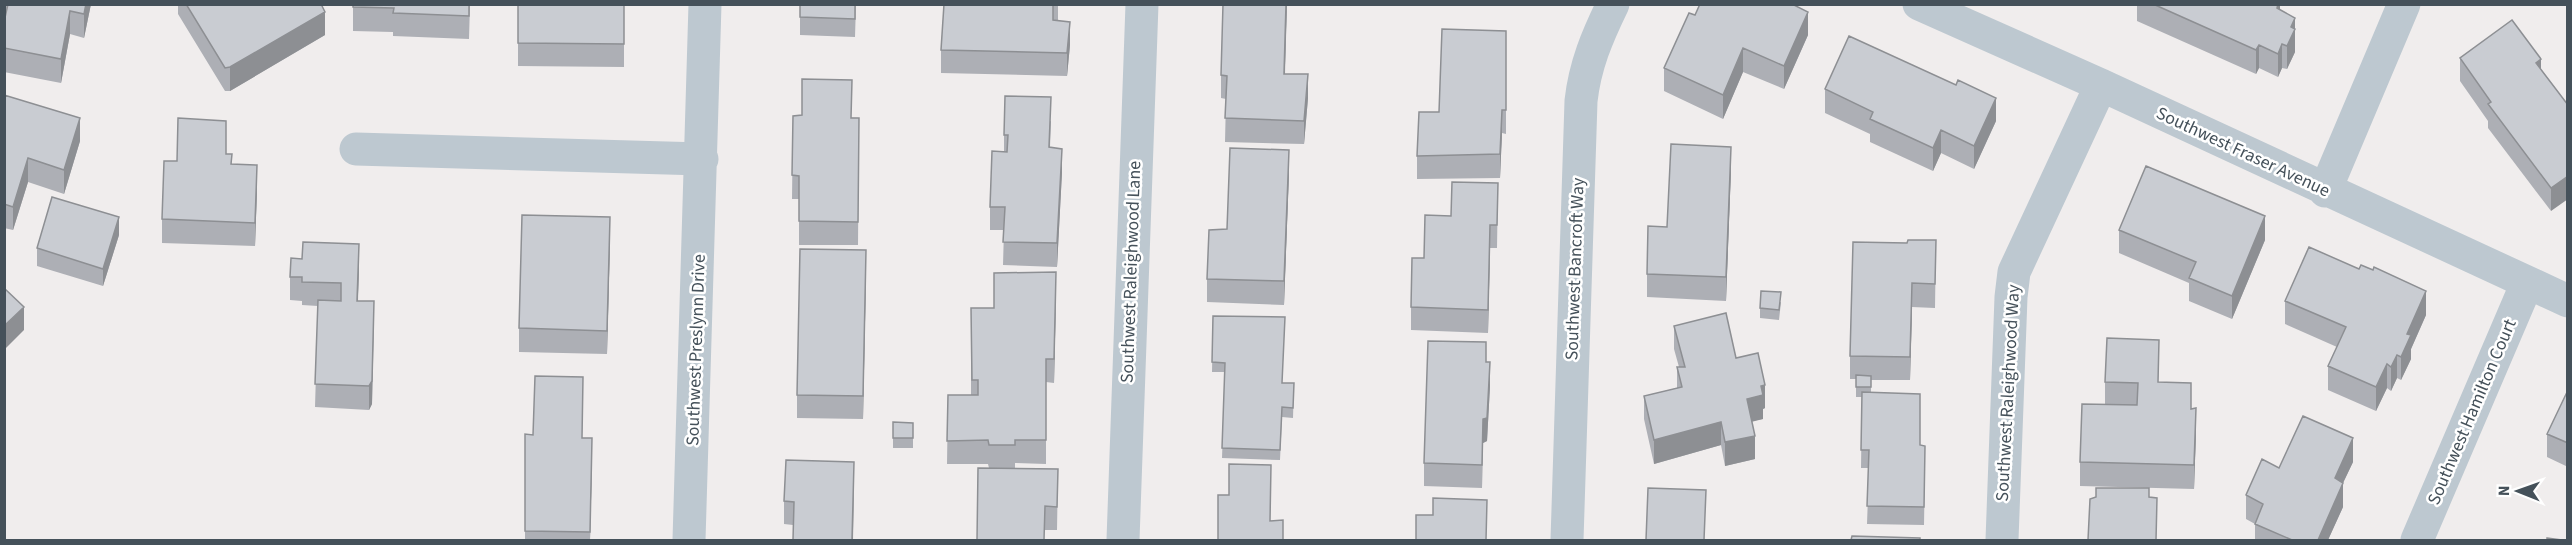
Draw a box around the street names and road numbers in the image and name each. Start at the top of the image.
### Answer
street label: Southwest Fraser Avenue [2152,101,2334,203]
street label: Southwest Raleighwood Lane [1115,160,1147,384]
street label: Southwest Bancroft Way [1559,177,1591,361]
street label: Southwest Preslynn Drive [680,254,712,446]
street label: Southwest Raleighwood Way [1990,283,2026,502]
street label: Southwest Hamilton Court [2421,315,2523,509]

